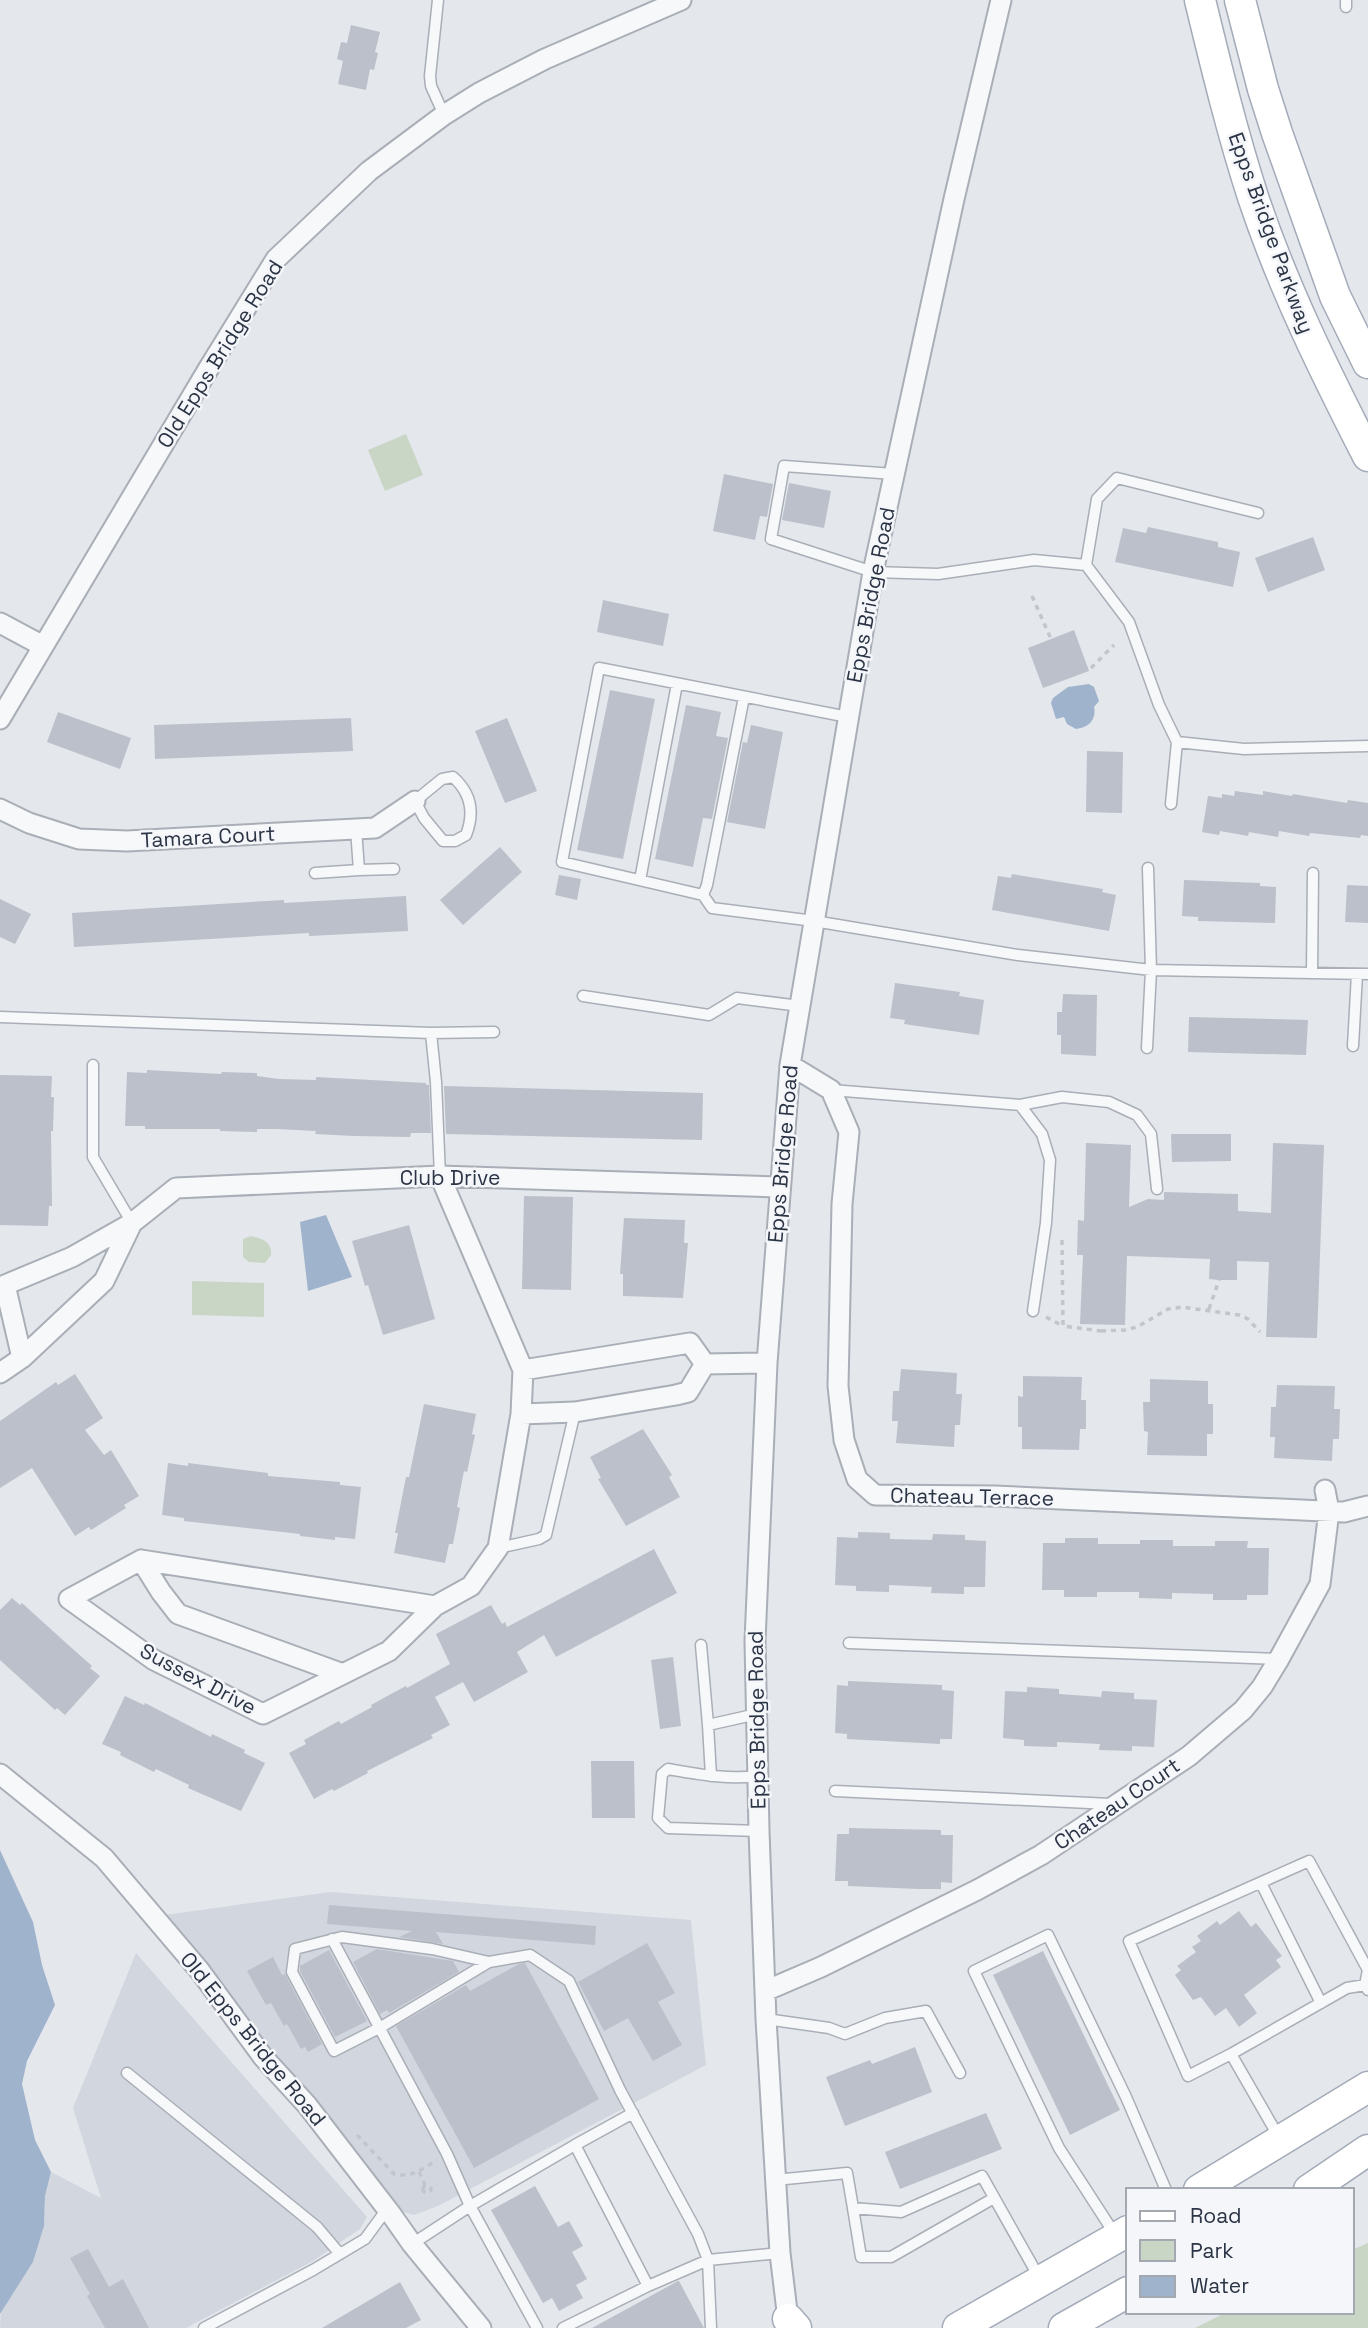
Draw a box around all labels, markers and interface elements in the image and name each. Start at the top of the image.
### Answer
street label: Epps Bridge Parkway [1223,129,1320,337]
street label: Old Epps Bridge Road [151,255,288,453]
street label: Epps Bridge Road [840,505,901,685]
street label: Tamara Court [140,819,276,854]
street label: Epps Bridge Road [761,1064,804,1244]
street label: Club Drive [400,1164,500,1191]
street label: Chateau Terrace [890,1482,1054,1511]
street label: Epps Bridge Road [741,1630,772,1810]
street label: Sussex Drive [135,1637,261,1720]
street label: Chateau Court [1048,1751,1185,1856]
street label: Old Epps Bridge Road [175,1946,332,2131]
legend [1126,2188,1354,2314]
text: Road [1190,2202,1242,2229]
text: Park [1190,2237,1234,2264]
text: Water [1190,2272,1249,2299]

